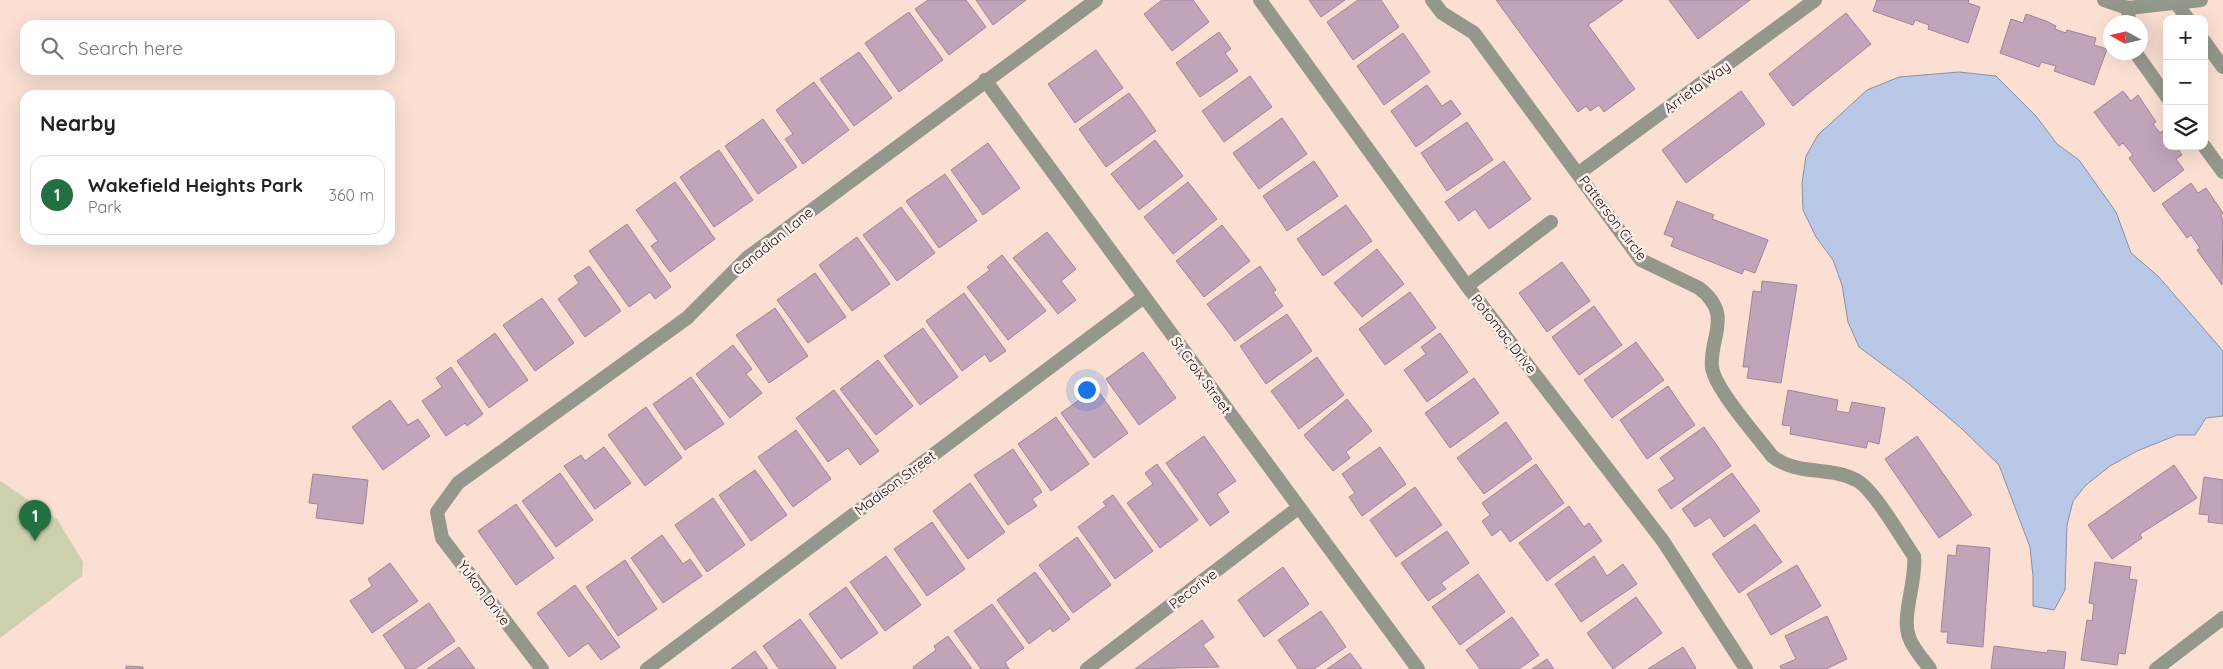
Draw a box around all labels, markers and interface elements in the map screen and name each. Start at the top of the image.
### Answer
north arrow [2103,15,2148,60]
map controls [2163,15,2208,150]
button: + [2163,15,2208,60]
search box [20,20,395,75]
icon: search [38,34,66,62]
text: Search here [78,36,183,60]
street label: Arrieta Way [1660,57,1734,117]
button: − [2163,60,2208,105]
button: layers [2163,105,2208,150]
text: Nearby [40,110,116,136]
street label: Patterson Circle [1575,172,1651,264]
text: Wakefield Heights Park [88,173,303,197]
text: 1 [54,185,60,205]
text: 360 m [329,185,374,205]
text: Park [88,197,122,217]
street label: Canadian Lane [729,203,817,279]
street label: Potomac Drive [1467,291,1541,377]
street label: St Croix Street [1167,333,1235,417]
your location [1074,377,1100,403]
street label: Madison Street [851,447,939,519]
pin: 1 [19,500,51,541]
street label: Yukon Drive [454,557,514,629]
street label: Pecorive [1165,565,1221,613]

